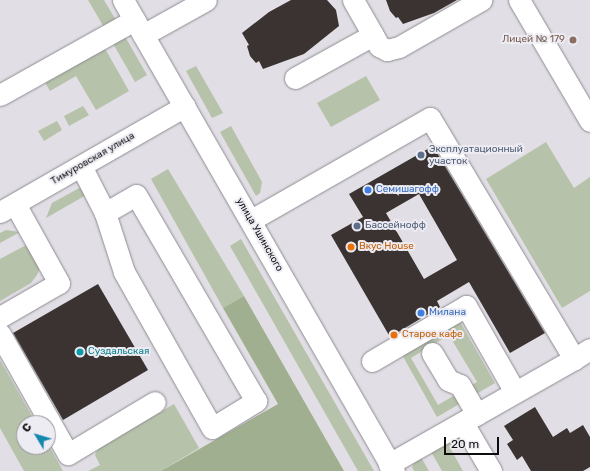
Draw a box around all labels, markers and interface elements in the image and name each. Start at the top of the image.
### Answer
place label: Лицей № 179 [502,34,565,46]
marker: Лицей № 179 [568,35,578,45]
street label: Тимуровская улица [49,130,137,188]
place label: Эксплуатационный участок [429,143,523,166]
marker: Эксплуатационный участок [416,150,426,160]
place label: Семишагофф [376,184,439,196]
marker: Семишагофф [363,185,373,195]
street label: улица Ушинского [233,196,285,274]
place label: Бассейнофф [365,220,426,232]
marker: Бассейнофф [352,221,362,231]
place label: Вкус House [359,241,414,253]
marker: Вкус House [346,242,356,252]
place label: Милана [429,307,466,319]
marker: Милана [416,308,426,318]
place label: Старое кафе [402,329,463,341]
marker: Старое кафе [389,330,399,340]
place label: Суздальская [88,346,149,358]
marker: Суздальская [75,347,85,357]
north arrow [16,415,56,455]
text: С [19,421,34,435]
scale bar [446,429,501,455]
text: 20 m [451,437,479,451]

